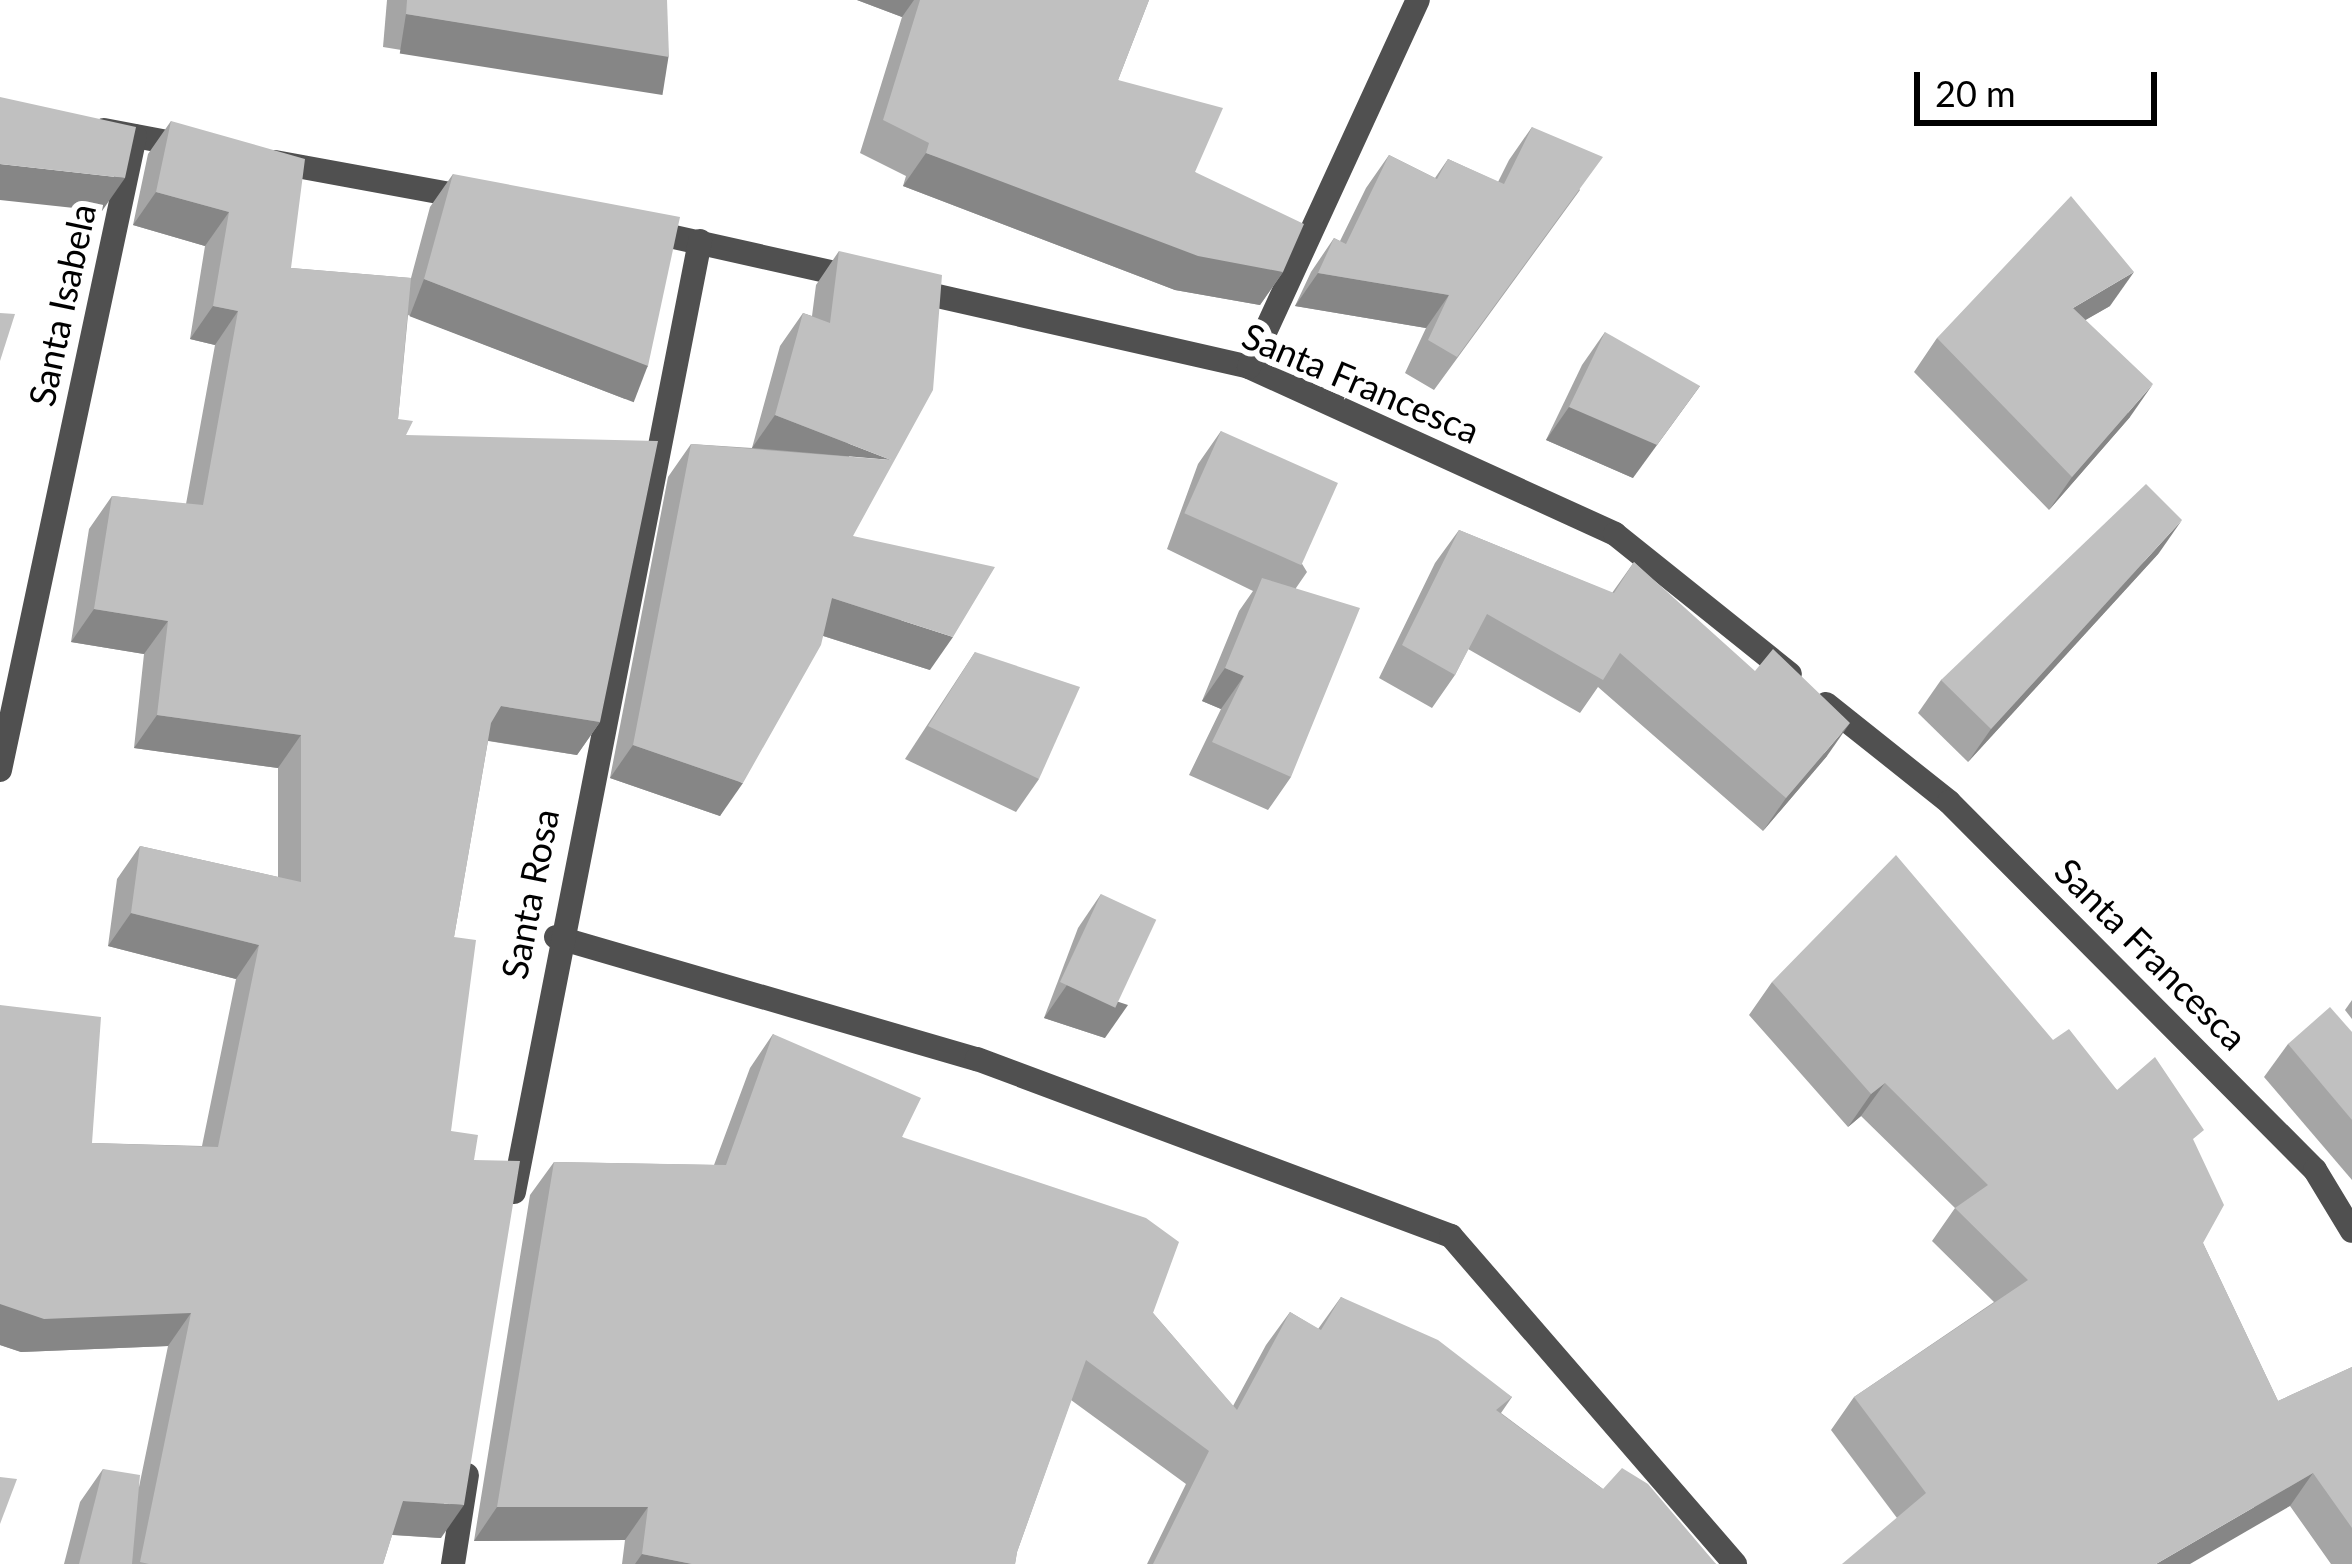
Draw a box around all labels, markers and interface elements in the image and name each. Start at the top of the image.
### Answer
scale bar [1920,48,2163,122]
text: 20 m [1935,71,2016,115]
street label: Santa Isabela [19,200,105,410]
street label: Santa Francesca [1236,314,1486,452]
street label: Santa Rosa [492,805,568,983]
street label: Santa Francesca [2046,849,2256,1059]

